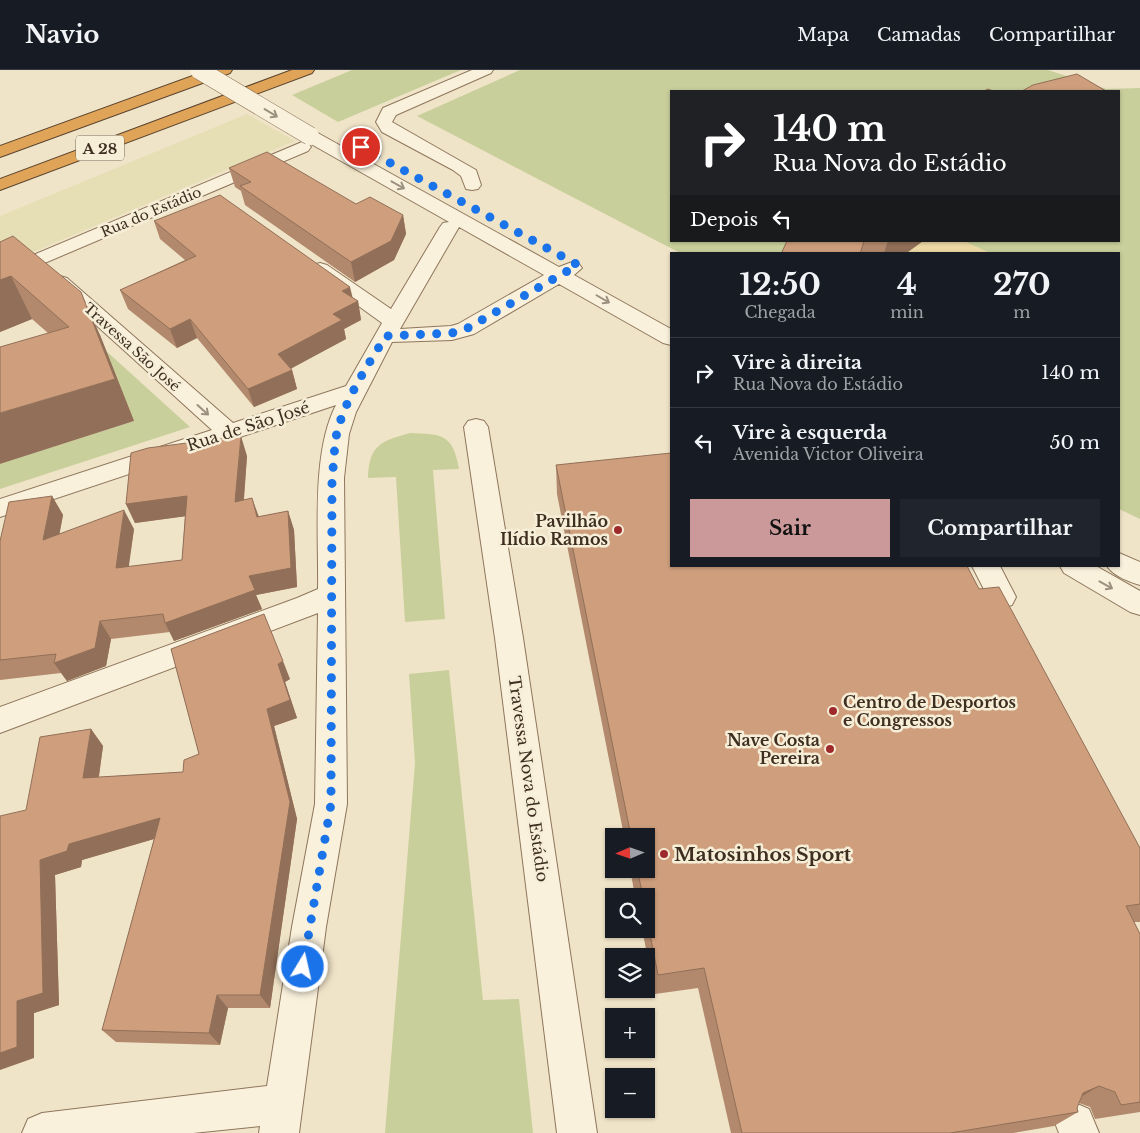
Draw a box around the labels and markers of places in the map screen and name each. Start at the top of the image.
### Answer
pin [340,126,382,168]
place label: Pavilhão Ilídio Ramos [500,511,608,549]
marker: Pavilhão Ilídio Ramos [612,524,624,536]
place label: Centro de Desportos e Congressos [843,692,1016,730]
marker: Centro de Desportos e Congressos [827,705,839,717]
place label: Nave Costa Pereira [727,730,820,768]
marker: Nave Costa Pereira [824,743,836,755]
place label: Matosinhos Sport [674,843,852,866]
marker: Matosinhos Sport [658,848,670,860]

